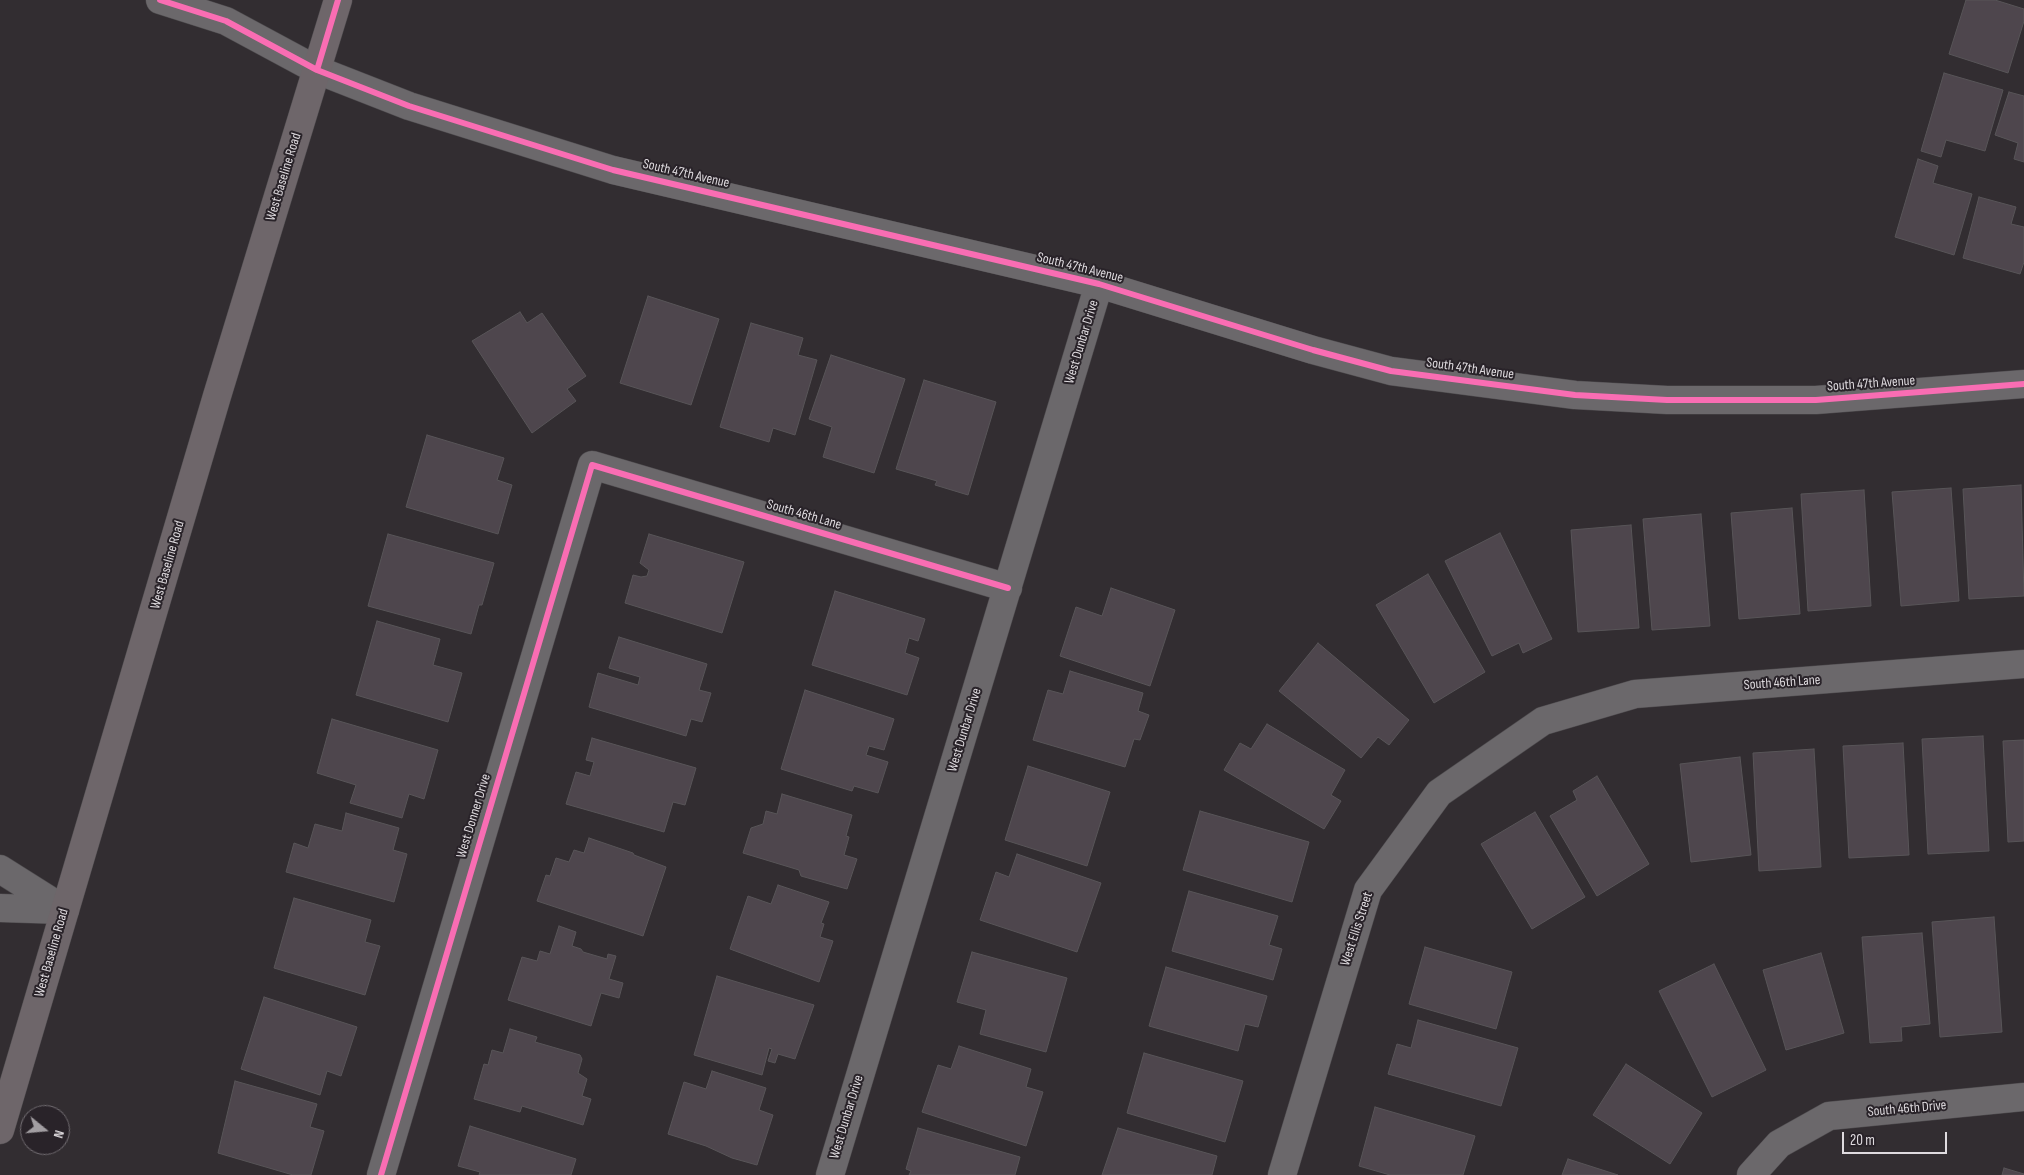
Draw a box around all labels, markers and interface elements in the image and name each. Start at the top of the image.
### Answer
street label: West Baseline Road [263,131,305,223]
street label: South 47th Avenue [641,156,731,192]
street label: South 47th Avenue [1035,249,1125,287]
street label: West Dunbar Drive [1061,298,1103,386]
street label: South 47th Avenue [1425,355,1515,383]
street label: South 47th Avenue [1826,373,1916,395]
street label: South 46th Lane [765,496,843,534]
street label: West Baseline Road [147,519,189,611]
street label: South 46th Lane [1743,672,1821,694]
street label: West Dunbar Drive [944,686,986,774]
street label: West Donner Drive [453,772,495,860]
street label: West Ellis Street [1337,890,1377,968]
street label: West Baseline Road [31,907,73,999]
street label: West Dunbar Drive [826,1073,868,1161]
street label: South 46th Drive [1867,1097,1947,1121]
north arrow [20,1105,70,1155]
scale bar [1844,1122,1949,1154]
text: N [50,1128,68,1140]
text: 20 m [1850,1131,1875,1150]

